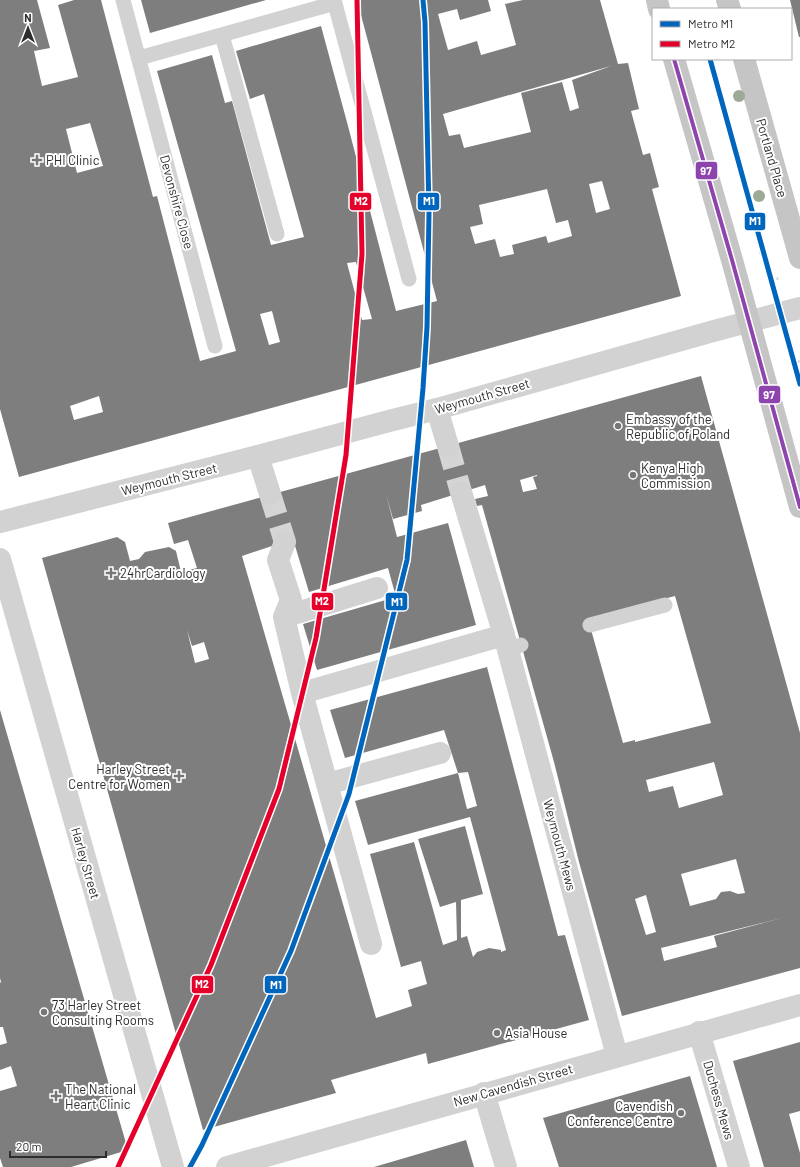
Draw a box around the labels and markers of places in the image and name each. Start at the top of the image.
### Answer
place label: PHI Clinic [46,152,100,168]
marker: PHI Clinic [31,154,43,166]
place label: Embassy of the Republic of Poland [626,411,730,442]
marker: Embassy of the Republic of Poland [613,421,623,431]
place label: Kenya High Commission [641,460,711,491]
marker: Kenya High Commission [628,470,638,480]
place label: 24hrCardiology [120,565,206,581]
marker: 24hrCardiology [105,567,117,579]
place label: Harley Street Centre for Women [68,761,170,792]
marker: Harley Street Centre for Women [173,770,185,782]
place label: 73 Harley Street Consulting Rooms [52,997,154,1028]
marker: 73 Harley Street Consulting Rooms [39,1007,49,1017]
place label: Asia House [505,1025,568,1041]
marker: Asia House [492,1028,502,1038]
place label: The National Heart Clinic [65,1081,136,1112]
marker: The National Heart Clinic [50,1090,62,1102]
place label: Cavendish Conference Centre [567,1098,673,1129]
marker: Cavendish Conference Centre [676,1108,686,1118]

